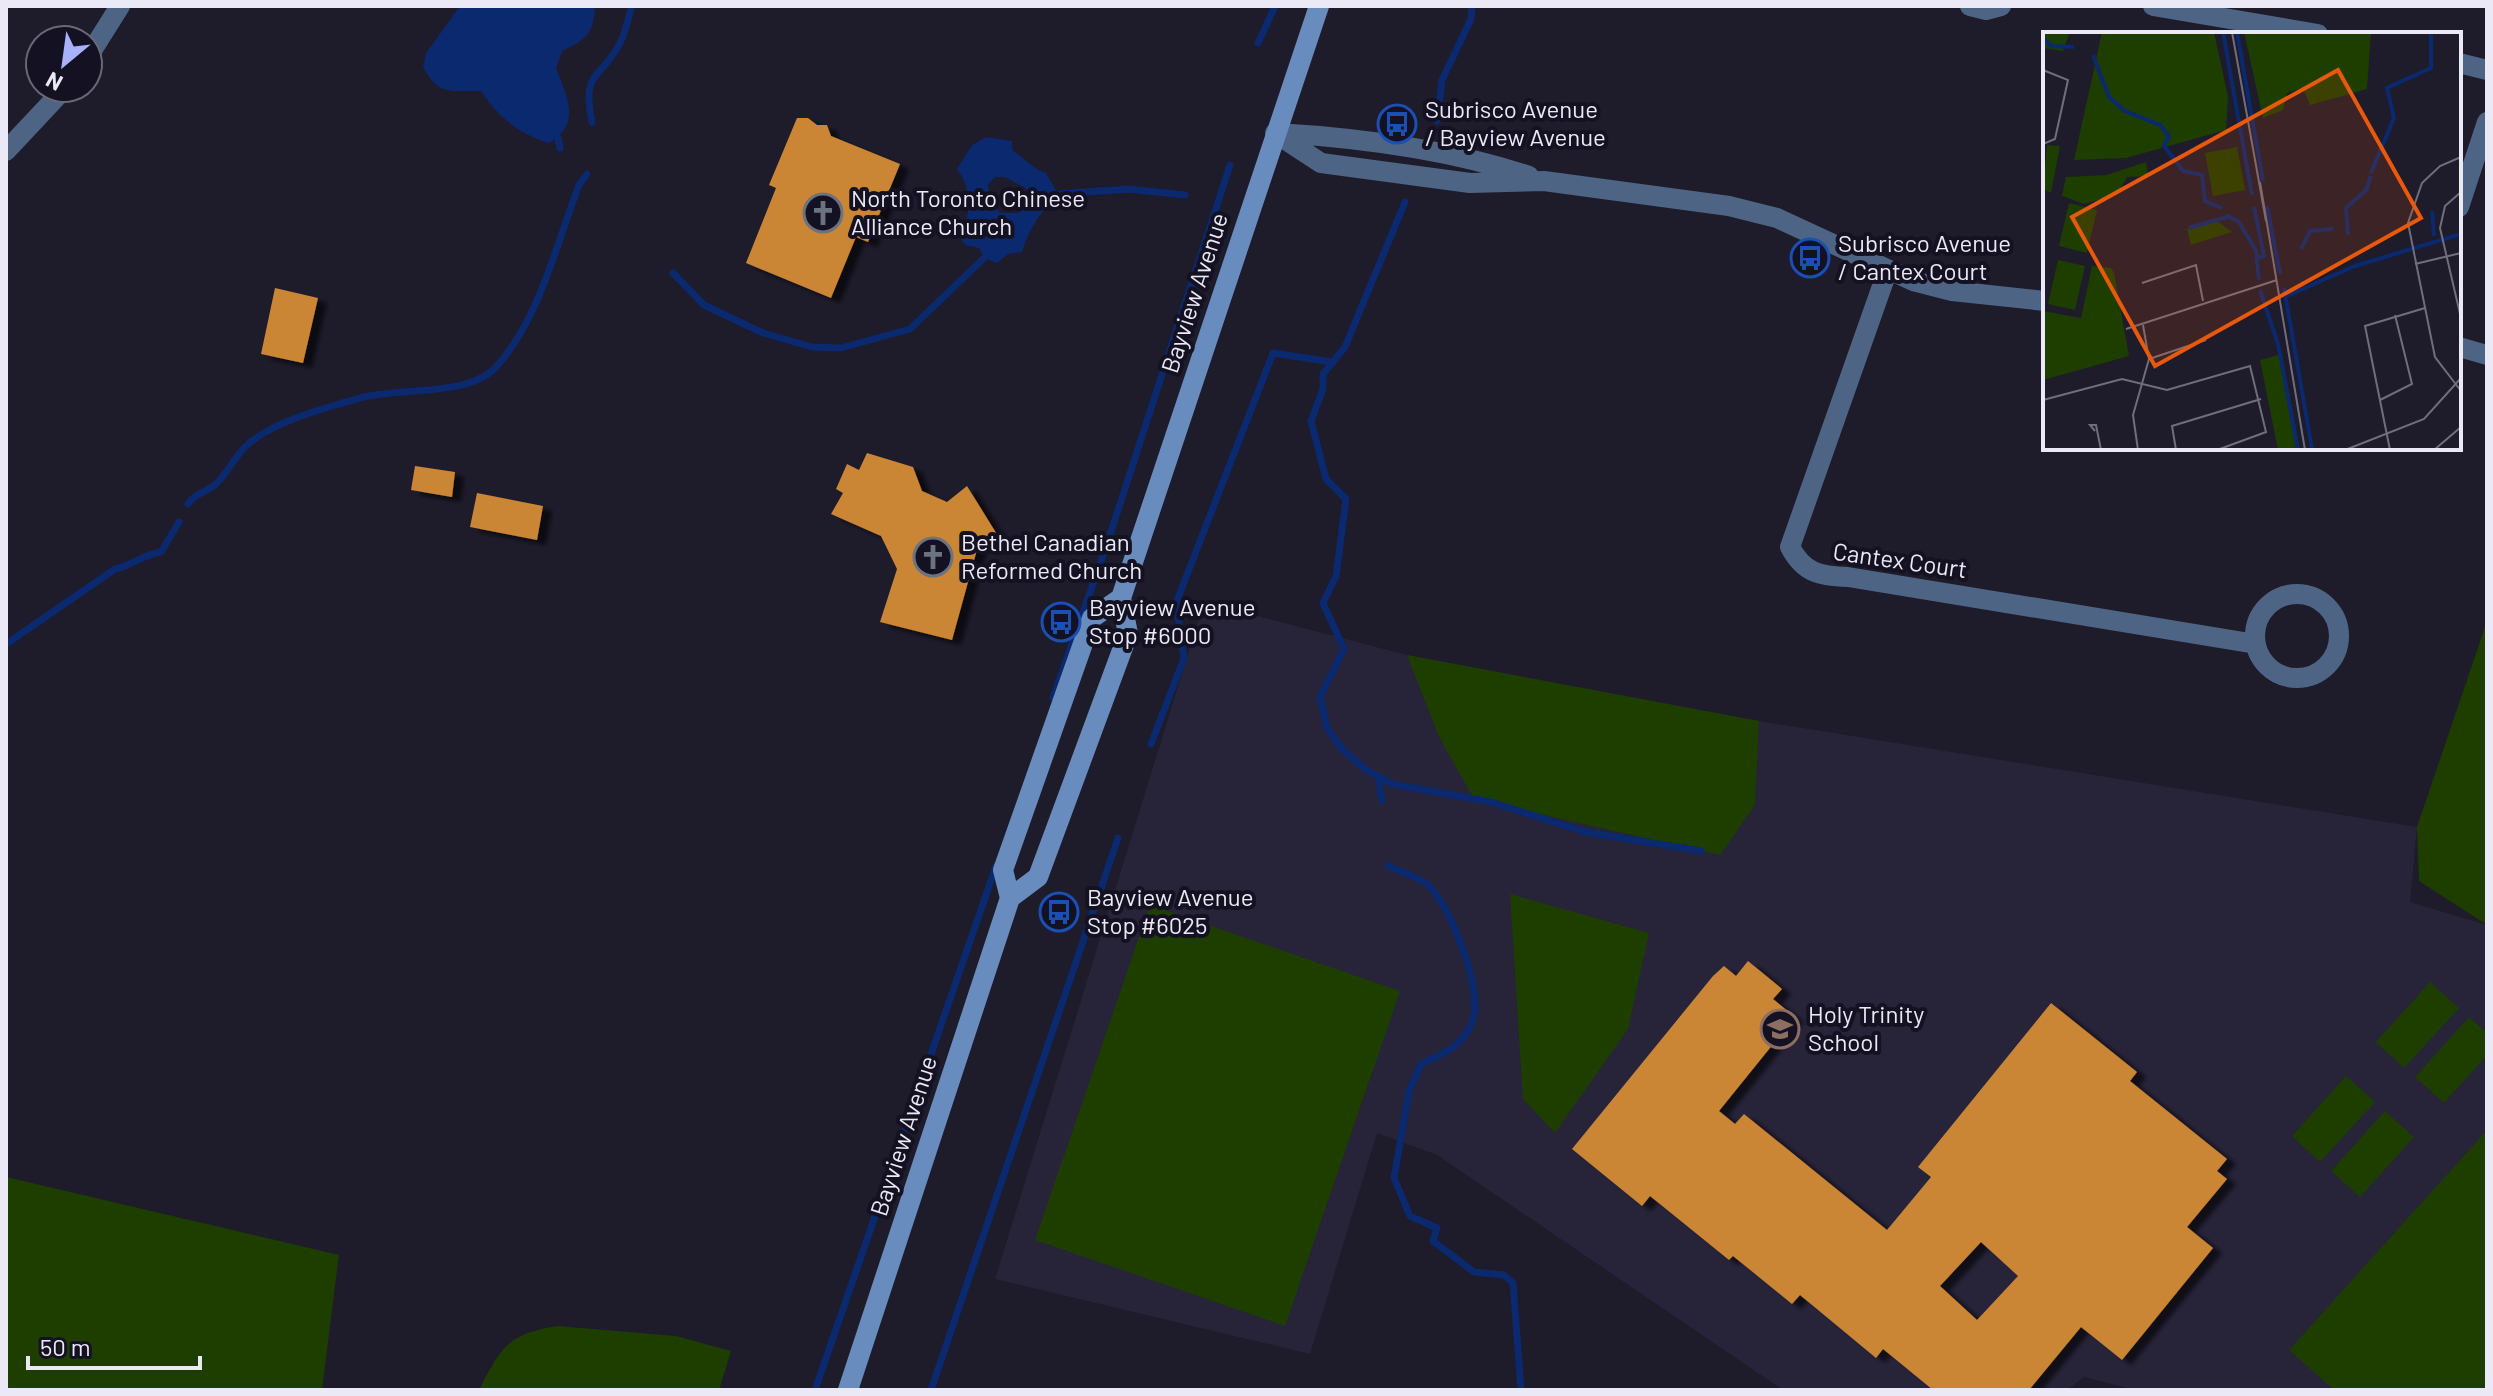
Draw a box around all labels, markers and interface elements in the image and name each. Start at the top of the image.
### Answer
north arrow [24,24,104,104]
inset map [2043,32,2461,450]
text: N [41,67,67,97]
place label: Subrisco Avenue / Bayview Avenue [1425,94,1606,151]
bus stop icon: Subrisco Avenue / Bayview Avenue [1376,103,1418,145]
place label: North Toronto Chinese Alliance Church [851,183,1085,240]
church icon: North Toronto Chinese Alliance Church [802,192,844,234]
street label: Bayview Avenue [1154,209,1233,376]
place label: Subrisco Avenue / Cantex Court [1838,228,2011,285]
bus stop icon: Subrisco Avenue / Cantex Court [1789,237,1831,279]
place label: Bethel Canadian Reformed Church [961,527,1142,584]
church icon: Bethel Canadian Reformed Church [912,536,954,578]
street label: Cantex Court [1831,536,1969,583]
place label: Bayview Avenue Stop #6000 [1089,592,1255,649]
bus stop icon: Bayview Avenue Stop #6000 [1040,601,1082,643]
place label: Bayview Avenue Stop #6025 [1087,882,1253,939]
bus stop icon: Bayview Avenue Stop #6025 [1038,891,1080,933]
place label: Holy Trinity School [1808,999,1924,1056]
school or university icon: Holy Trinity School [1759,1008,1801,1050]
street label: Bayview Avenue [863,1052,942,1219]
scale bar [28,1320,200,1370]
text: 50 m [40,1332,91,1361]

